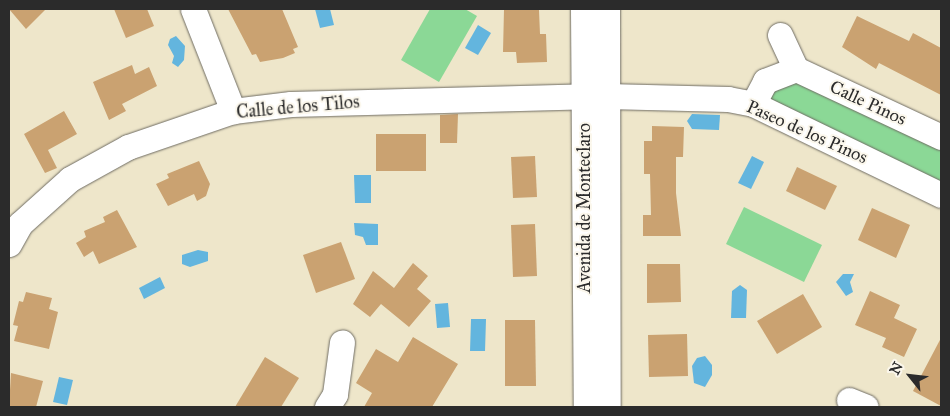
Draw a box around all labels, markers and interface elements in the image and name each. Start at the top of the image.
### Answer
street label: Calle Pinos [826,76,910,130]
street label: Calle de los Tilos [235,91,361,123]
street label: Paseo de los Pinos [743,96,871,168]
street label: Avenida de Monteclaro [573,123,595,293]
north arrow [885,351,935,401]
text: N [886,359,907,378]

